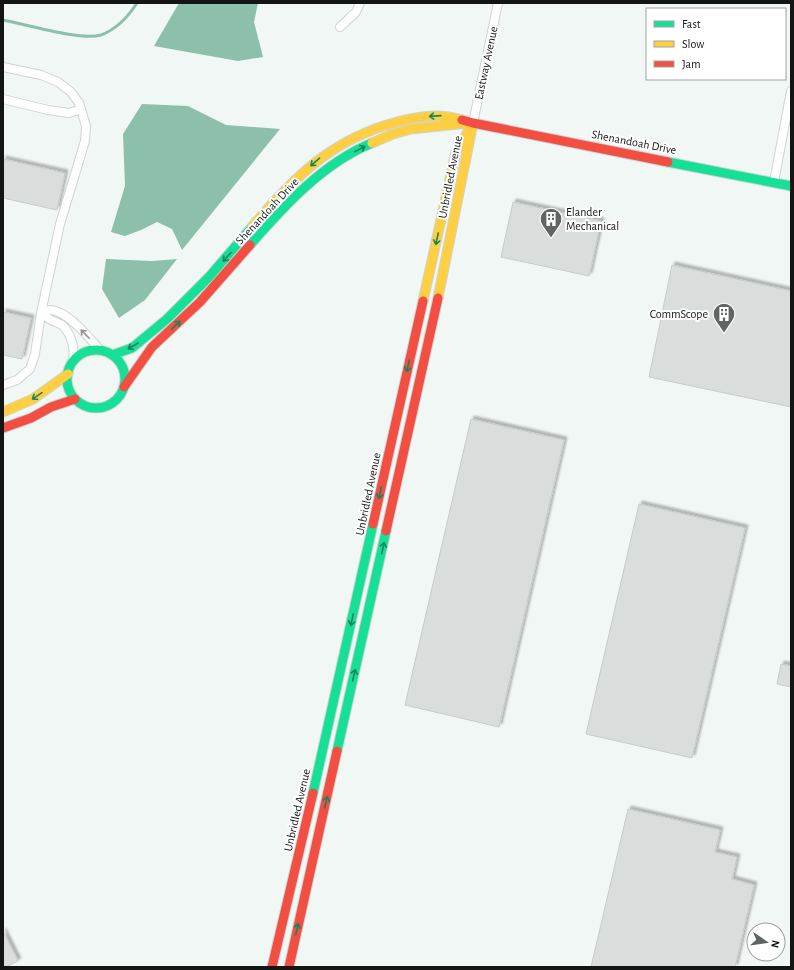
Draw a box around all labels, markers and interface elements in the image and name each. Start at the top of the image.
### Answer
legend [646,8,786,80]
text: Fast [682,18,701,30]
street label: Eastway Avenue [472,25,501,101]
text: Slow [682,38,704,50]
text: Jam [682,58,701,70]
one-way arrow [429,113,442,120]
street label: Shenandoah Drive [591,128,677,156]
street label: Unbridled Avenue [436,135,464,219]
one-way arrow [353,145,365,152]
one-way arrow [311,157,321,166]
street label: Shenandoah Drive [233,175,301,247]
building icon: Elander Mechanical [538,206,564,239]
place label: Elander Mechanical [566,206,619,232]
one-way arrow [432,232,440,245]
one-way arrow [222,251,231,262]
building icon: CommScope [711,301,737,334]
place label: CommScope [650,308,708,320]
one-way arrow [171,321,181,330]
one-way arrow [80,329,90,339]
one-way arrow [127,343,139,351]
one-way arrow [404,359,412,372]
one-way arrow [32,392,43,400]
street label: Unbridled Avenue [353,452,383,536]
one-way arrow [376,486,384,499]
one-way arrow [379,542,387,555]
one-way arrow [348,613,356,626]
one-way arrow [351,669,359,682]
street label: Unbridled Avenue [282,768,312,852]
one-way arrow [322,796,330,809]
north arrow [746,922,786,962]
one-way arrow [294,923,302,936]
text: N [769,939,781,949]

